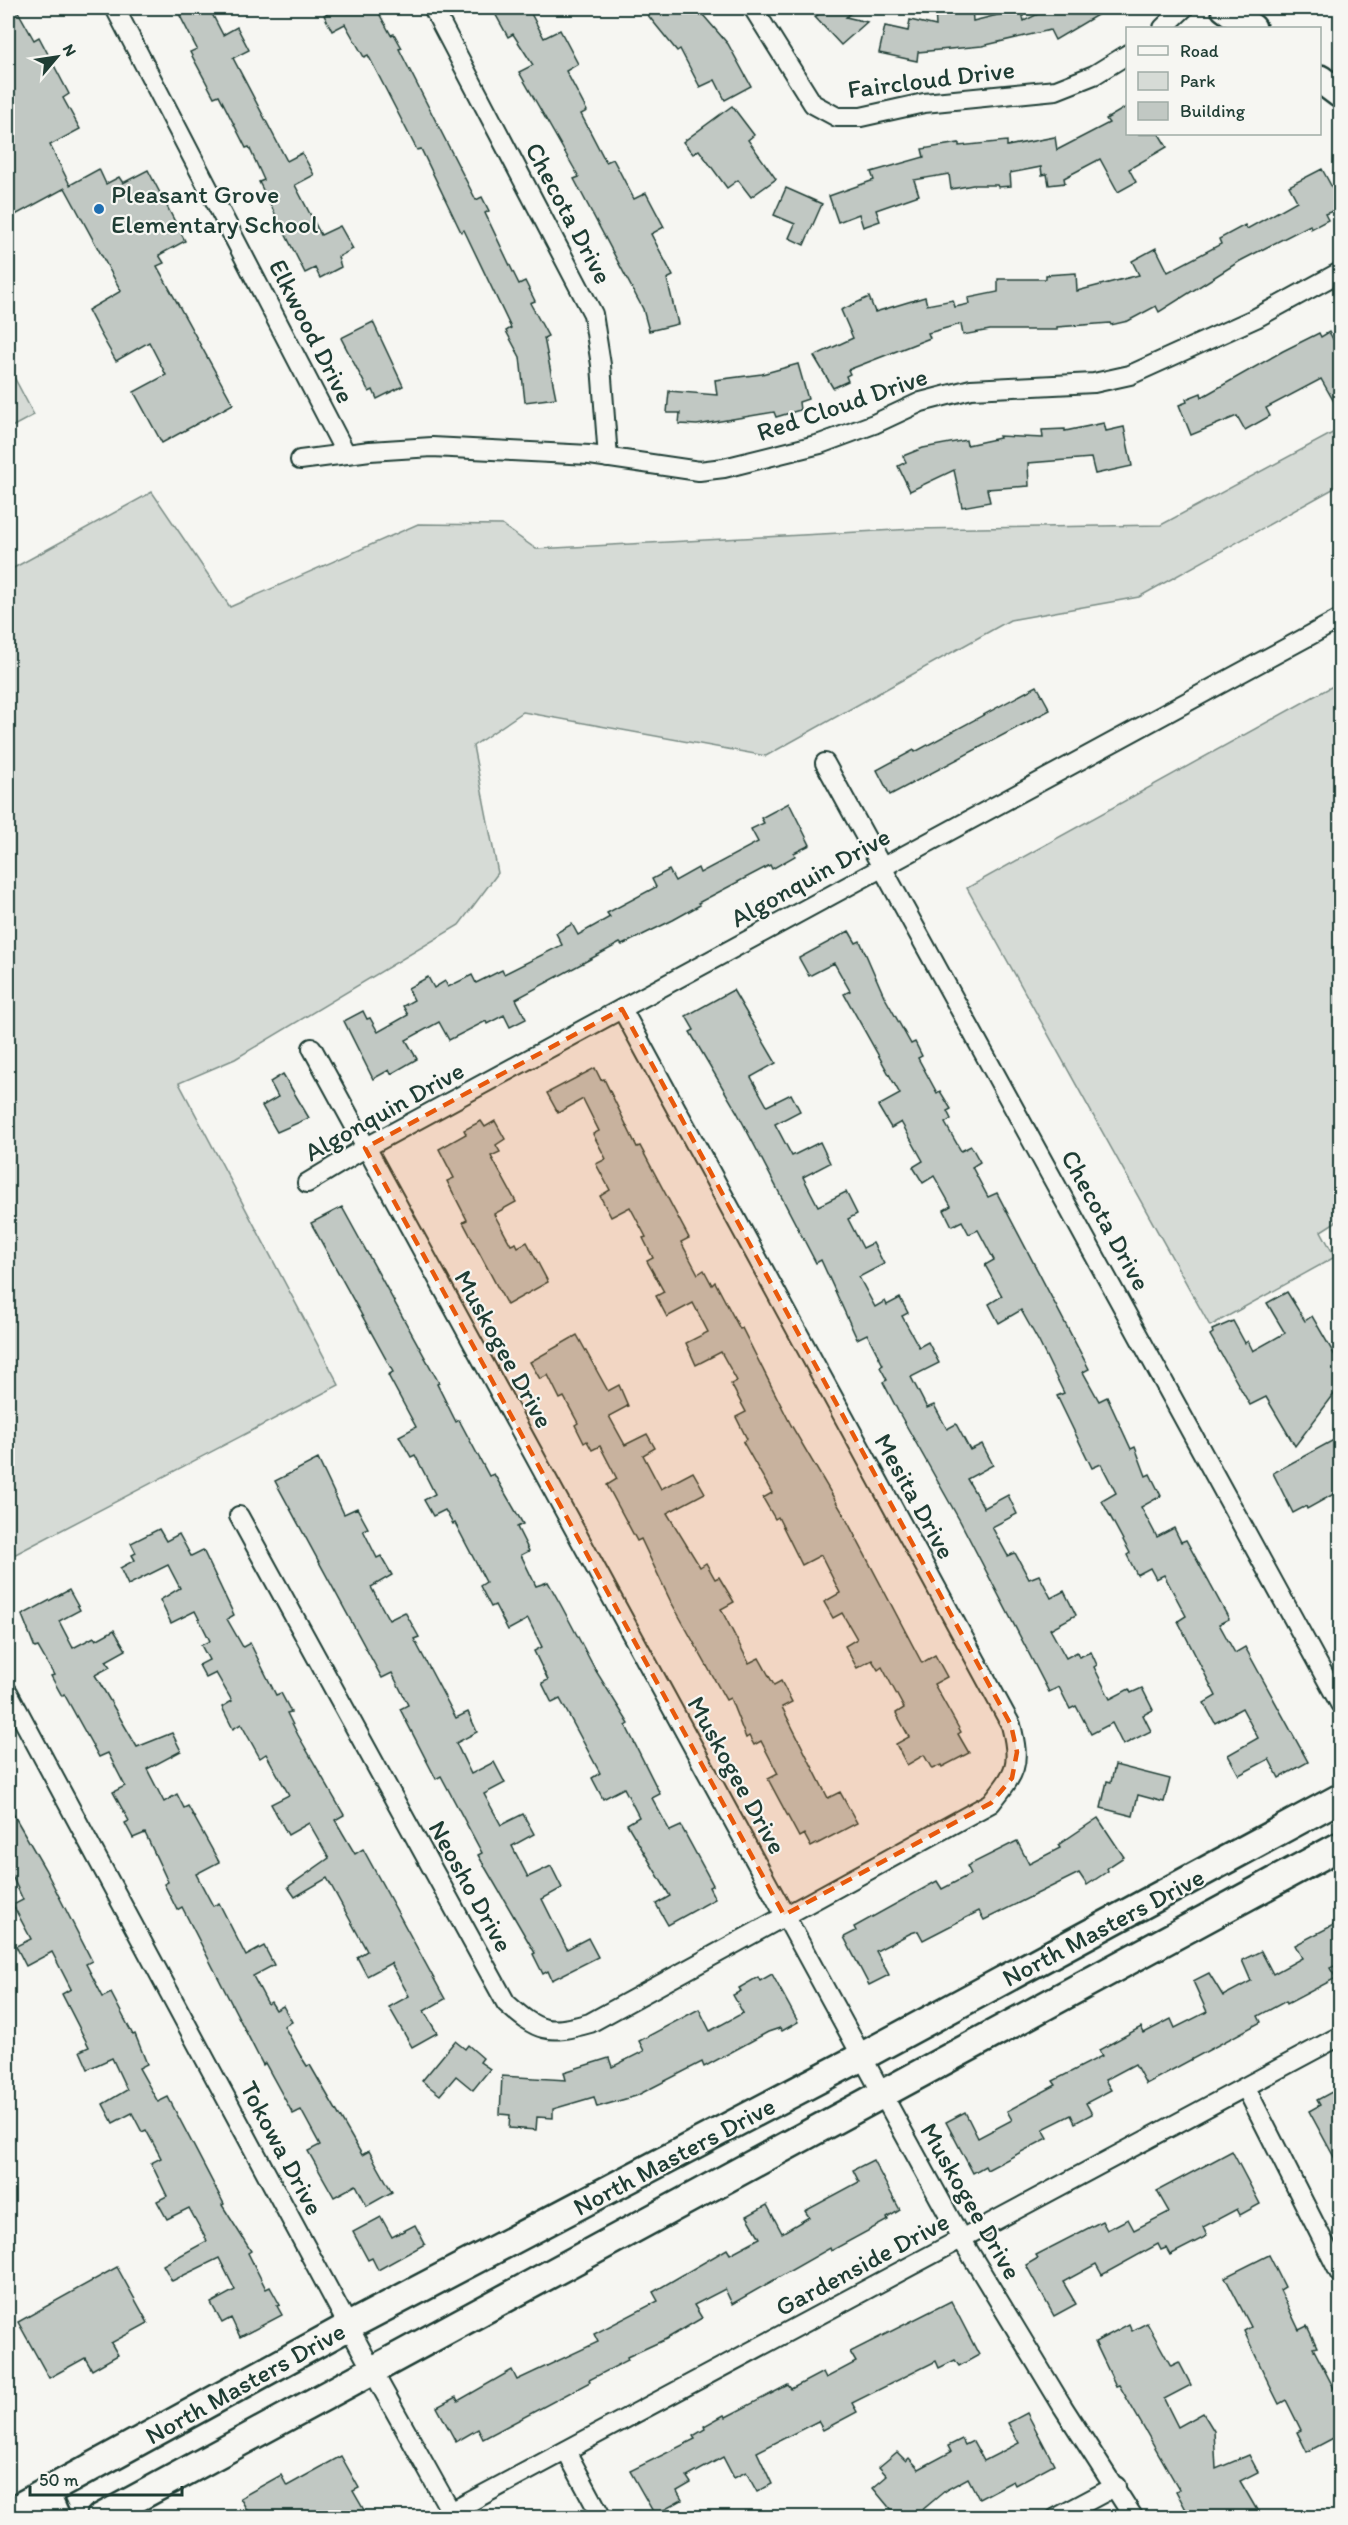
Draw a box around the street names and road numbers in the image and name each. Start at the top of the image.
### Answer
street label: Faircloud Drive [846,53,1016,105]
street label: Checota Drive [518,137,620,289]
street label: Elkwood Drive [262,254,362,408]
street label: Red Cloud Drive [752,360,932,448]
street label: Algonquin Drive [725,820,895,934]
street label: Algonquin Drive [299,1054,469,1168]
street label: Checota Drive [1054,1144,1158,1296]
street label: Muskogee Drive [447,1264,561,1434]
street label: Mesita Drive [867,1428,963,1564]
street label: Muskogee Drive [680,1690,794,1860]
street label: Neosho Drive [422,1815,520,1957]
street label: North Masters Drive [997,1860,1209,1994]
street label: Tokowa Drive [233,2075,331,2221]
street label: North Masters Drive [568,2089,780,2223]
street label: Muskogee Drive [913,2117,1029,2285]
street label: Gardenside Drive [770,2205,954,2323]
street label: North Masters Drive [139,2315,351,2451]

